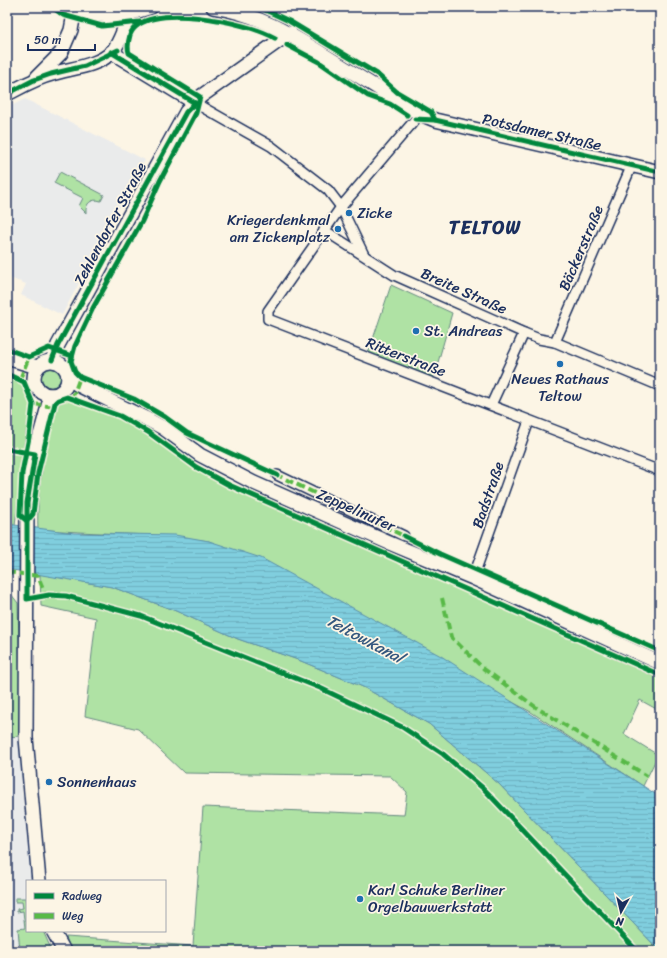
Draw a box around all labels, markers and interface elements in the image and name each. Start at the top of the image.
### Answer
scale bar [28,26,95,52]
text: 50 m [34,29,61,51]
street label: Potsdamer Straße [480,106,604,158]
street label: Zehlendorfer Straße [66,157,154,291]
place label: Zicke [357,200,393,226]
street label: Bäckerstraße [551,201,611,295]
place label: Kriegerdenkmal am Zickenplatz [227,207,331,250]
marker: Zicke [344,208,354,218]
district label: TELTOW [449,211,521,244]
marker: Kriegerdenkmal am Zickenplatz [333,224,343,234]
street label: Breite Straße [417,260,512,322]
place label: St. Andreas [424,318,503,344]
marker: St. Andreas [411,326,421,336]
street label: Ritterstraße [362,330,450,384]
marker: Neues Rathaus Teltow [555,359,565,369]
place label: Neues Rathaus Teltow [511,366,609,409]
street label: Badstraße [464,458,512,532]
street label: Zeppelinufer [312,481,401,539]
water label: Teltowkanal [321,606,412,673]
place label: Sonnenhaus [57,769,136,795]
marker: Sonnenhaus [44,777,54,787]
place label: Karl Schuke Berliner Orgelbauwerkstatt [368,877,505,920]
legend [26,880,166,932]
text: Radweg [62,885,102,907]
north arrow [601,892,641,932]
marker: Karl Schuke Berliner Orgelbauwerkstatt [355,894,365,904]
text: Weg [62,905,83,927]
text: N [614,911,626,931]

